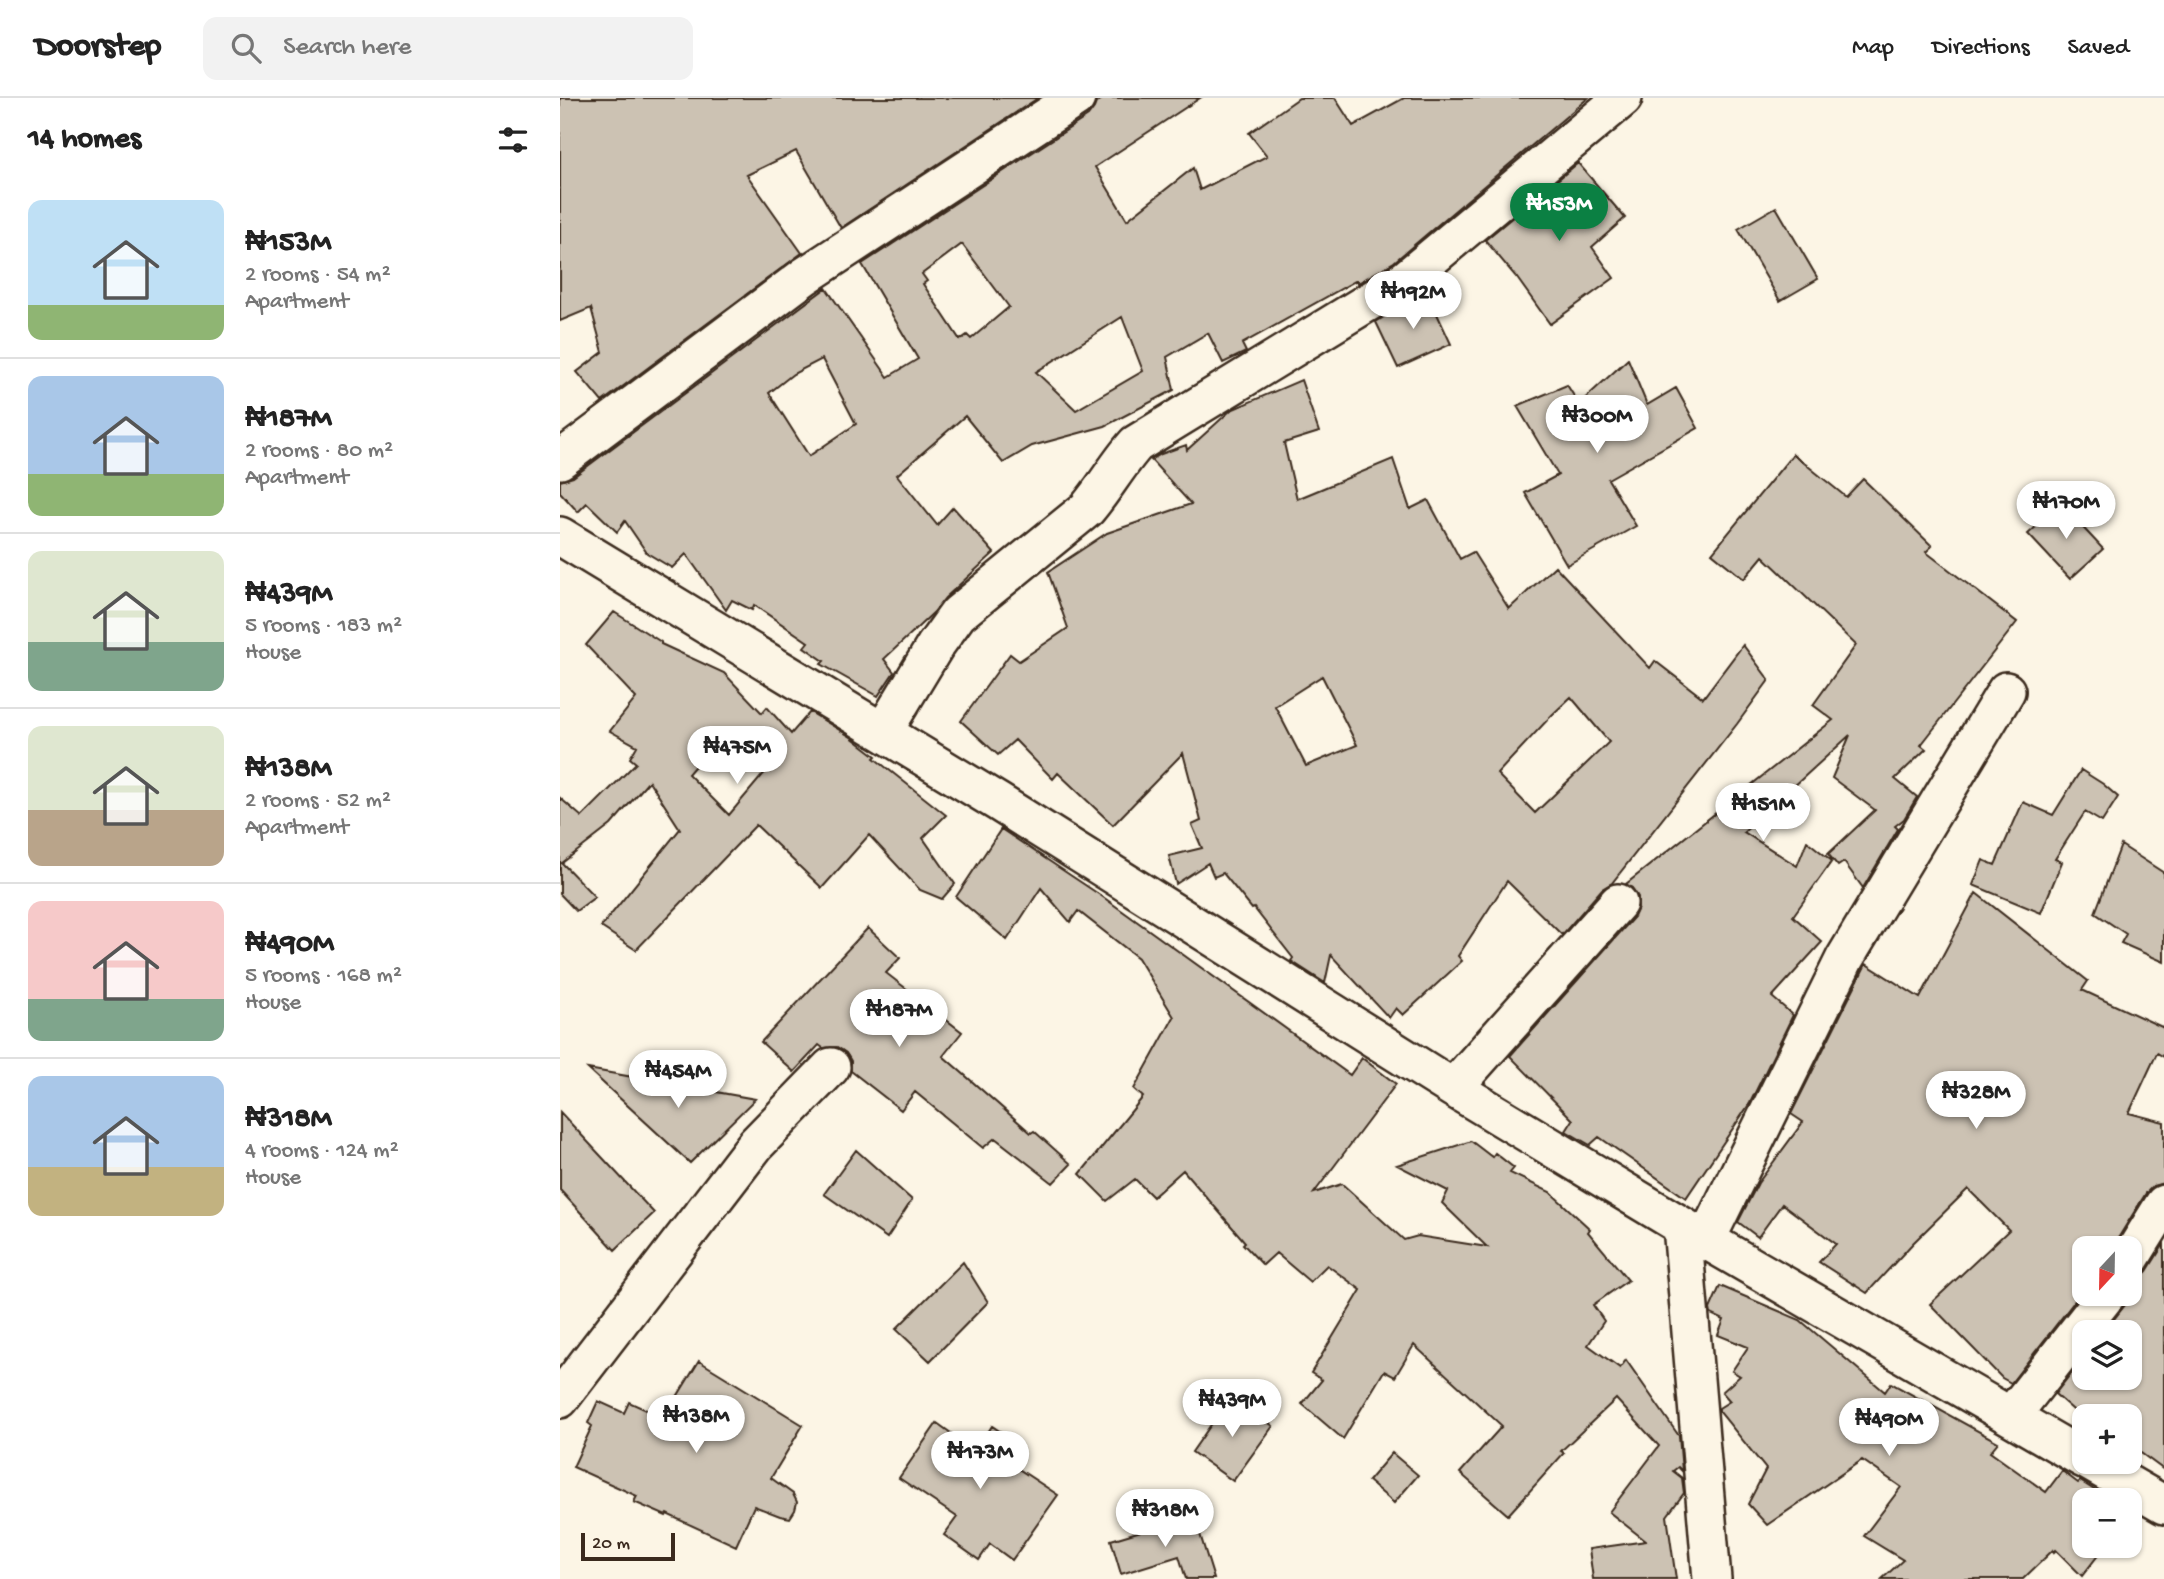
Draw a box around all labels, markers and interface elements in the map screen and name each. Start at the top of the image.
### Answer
search box [203,17,693,80]
text: Doorstep [35,29,161,67]
icon: search [227,29,265,67]
text: Search here [283,33,411,64]
text: Map [1852,34,1894,63]
text: Directions [1932,34,2030,63]
text: Saved [2068,34,2129,63]
icon: filters [494,121,532,159]
text: 14 homes [28,123,141,158]
pin: ₦153M [1510,184,1608,243]
text: ₦153M [1526,192,1592,219]
text: ₦153M [245,227,331,262]
icon: home [84,228,168,312]
text: 2 rooms · 54 m² [245,262,391,289]
pin: ₦192M [1364,272,1462,331]
text: ₦192M [1381,280,1445,307]
text: Apartment [245,289,349,316]
pin: ₦300M [1548,396,1646,455]
text: ₦187M [245,403,332,438]
icon: home [84,404,168,488]
text: ₦300M [1562,404,1632,431]
text: 2 rooms · 80 m² [245,438,393,465]
text: Apartment [245,465,349,492]
pin: ₦170M [2017,482,2115,541]
text: ₦170M [2033,490,2099,517]
text: ₦439M [245,578,332,613]
icon: home [84,579,168,663]
text: 5 rooms · 183 m² [245,613,402,640]
text: House [245,640,301,667]
pin: ₦475M [688,726,786,786]
text: ₦475M [703,735,771,762]
text: ₦138M [245,753,332,788]
icon: home [84,754,168,838]
pin: ₦151M [1714,784,1812,843]
text: 2 rooms · 52 m² [245,788,391,815]
text: ₦151M [1731,792,1795,819]
text: Apartment [245,815,349,842]
text: ₦490M [245,928,334,963]
icon: home [84,929,168,1013]
text: 5 rooms · 168 m² [245,963,402,990]
text: House [245,990,301,1017]
pin: ₦187M [850,990,948,1049]
text: ₦187M [866,998,932,1025]
pin: ₦454M [629,1051,727,1110]
text: ₦454M [645,1059,711,1086]
pin: ₦328M [1927,1072,2025,1131]
text: ₦328M [1942,1080,2010,1107]
text: ₦318M [245,1103,332,1138]
icon: home [84,1104,168,1188]
text: 4 rooms · 124 m² [245,1138,399,1165]
text: House [245,1165,301,1192]
north arrow [2072,1236,2142,1306]
map controls [2072,1236,2142,1558]
button: layers [2072,1320,2142,1390]
pin: ₦439M [1183,1380,1281,1439]
text: ₦439M [1199,1388,1265,1415]
pin: ₦138M [647,1396,745,1455]
pin: ₦490M [1840,1398,1938,1458]
text: ₦138M [663,1404,729,1431]
button: + [2072,1404,2142,1474]
text: ₦490M [1855,1407,1923,1434]
pin: ₦173M [931,1432,1029,1491]
text: ₦173M [947,1440,1013,1467]
button: − [2072,1488,2142,1558]
pin: ₦318M [1116,1490,1214,1549]
text: ₦318M [1132,1498,1198,1525]
scale bar [581,1530,676,1562]
text: 20 m [592,1533,630,1556]

